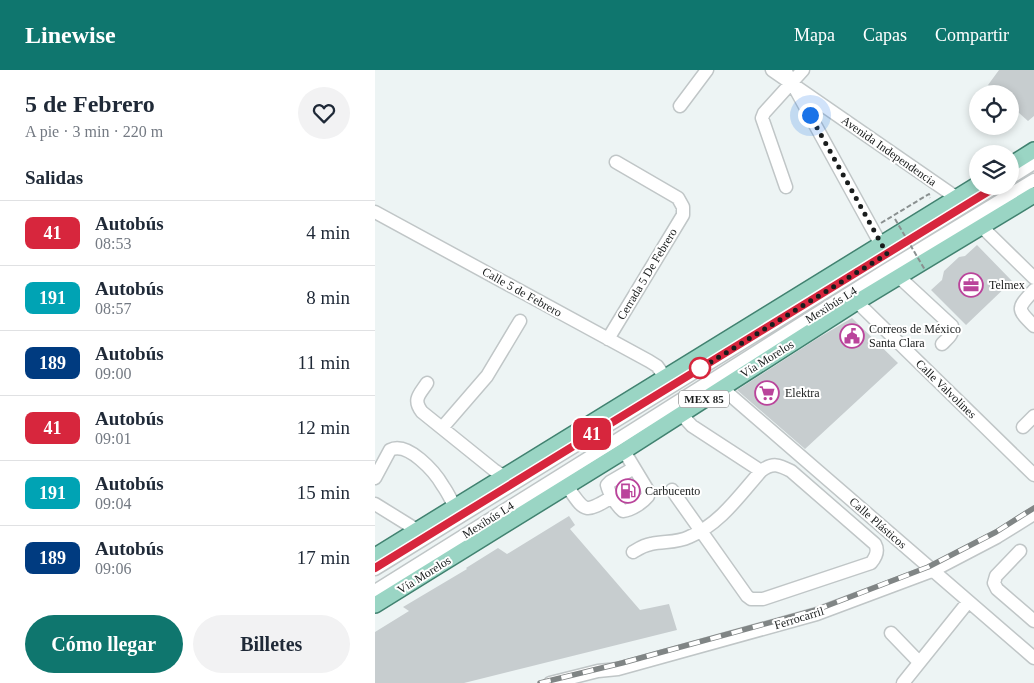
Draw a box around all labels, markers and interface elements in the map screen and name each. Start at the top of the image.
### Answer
text: Linewise [25,22,116,48]
text: Mapa [794,25,835,45]
text: Capas [863,25,907,45]
text: Compartir [935,25,1009,45]
map controls [969,85,1019,195]
button: locate [969,85,1019,135]
button: heart [298,87,350,139]
text: 5 de Febrero [25,91,155,117]
your location [798,103,823,128]
street label: Avenida Independencia [839,113,940,189]
text: A pie · 3 min · 220 m [25,123,163,140]
button: layers [969,145,1019,195]
text: Salidas [25,167,83,188]
text: Autobús [95,213,164,234]
text: 4 min [306,222,350,243]
text: 41 [44,223,62,243]
street label: Cerrada 5 De Febrero [614,226,680,322]
text: 08:53 [95,235,131,252]
street label: Calle 5 de Febrero [480,264,564,320]
office icon: Telmex [958,272,984,298]
text: Autobús [95,278,164,299]
place label: Telmex [989,278,1025,292]
street label: Mexibús L4 [803,284,859,326]
text: 8 min [306,287,350,308]
text: 191 [39,288,66,308]
text: 08:57 [95,300,131,317]
place label: Correos de México Santa Clara [869,322,961,350]
public building icon: Correos de México Santa Clara [839,323,865,349]
street label: Vía Morelos [738,337,797,381]
text: Autobús [95,343,164,364]
text: 11 min [297,352,350,373]
text: 189 [39,353,66,373]
unlabelled marker [689,357,711,379]
street label: Calle Valvolines [913,357,979,422]
text: 09:00 [95,365,131,382]
supermarket icon: Elektra [754,380,780,406]
place label: Elektra [785,386,820,400]
road number: MEX 85 [679,390,729,408]
text: Autobús [95,408,164,429]
text: 12 min [297,417,350,438]
text: 41 [44,418,62,438]
line badge: 41 [569,418,615,450]
text: 41 [583,424,601,444]
text: 09:01 [95,430,131,447]
text: Autobús [95,473,164,494]
fuel station icon: Carbucento [615,478,641,504]
text: 15 min [297,482,350,503]
text: 191 [39,483,66,503]
place label: Carbucento [645,484,700,498]
street label: Calle Plásticos [847,494,910,552]
text: 09:04 [95,495,131,512]
street label: Mexibús L4 [460,499,516,541]
text: Autobús [95,538,164,559]
text: 17 min [297,547,350,568]
text: 189 [39,548,66,568]
street label: Vía Morelos [395,553,454,597]
text: 09:06 [95,560,131,577]
street label: Ferrocarril [772,604,826,632]
button: Cómo llegar [25,615,183,673]
button: Billetes [193,615,350,673]

